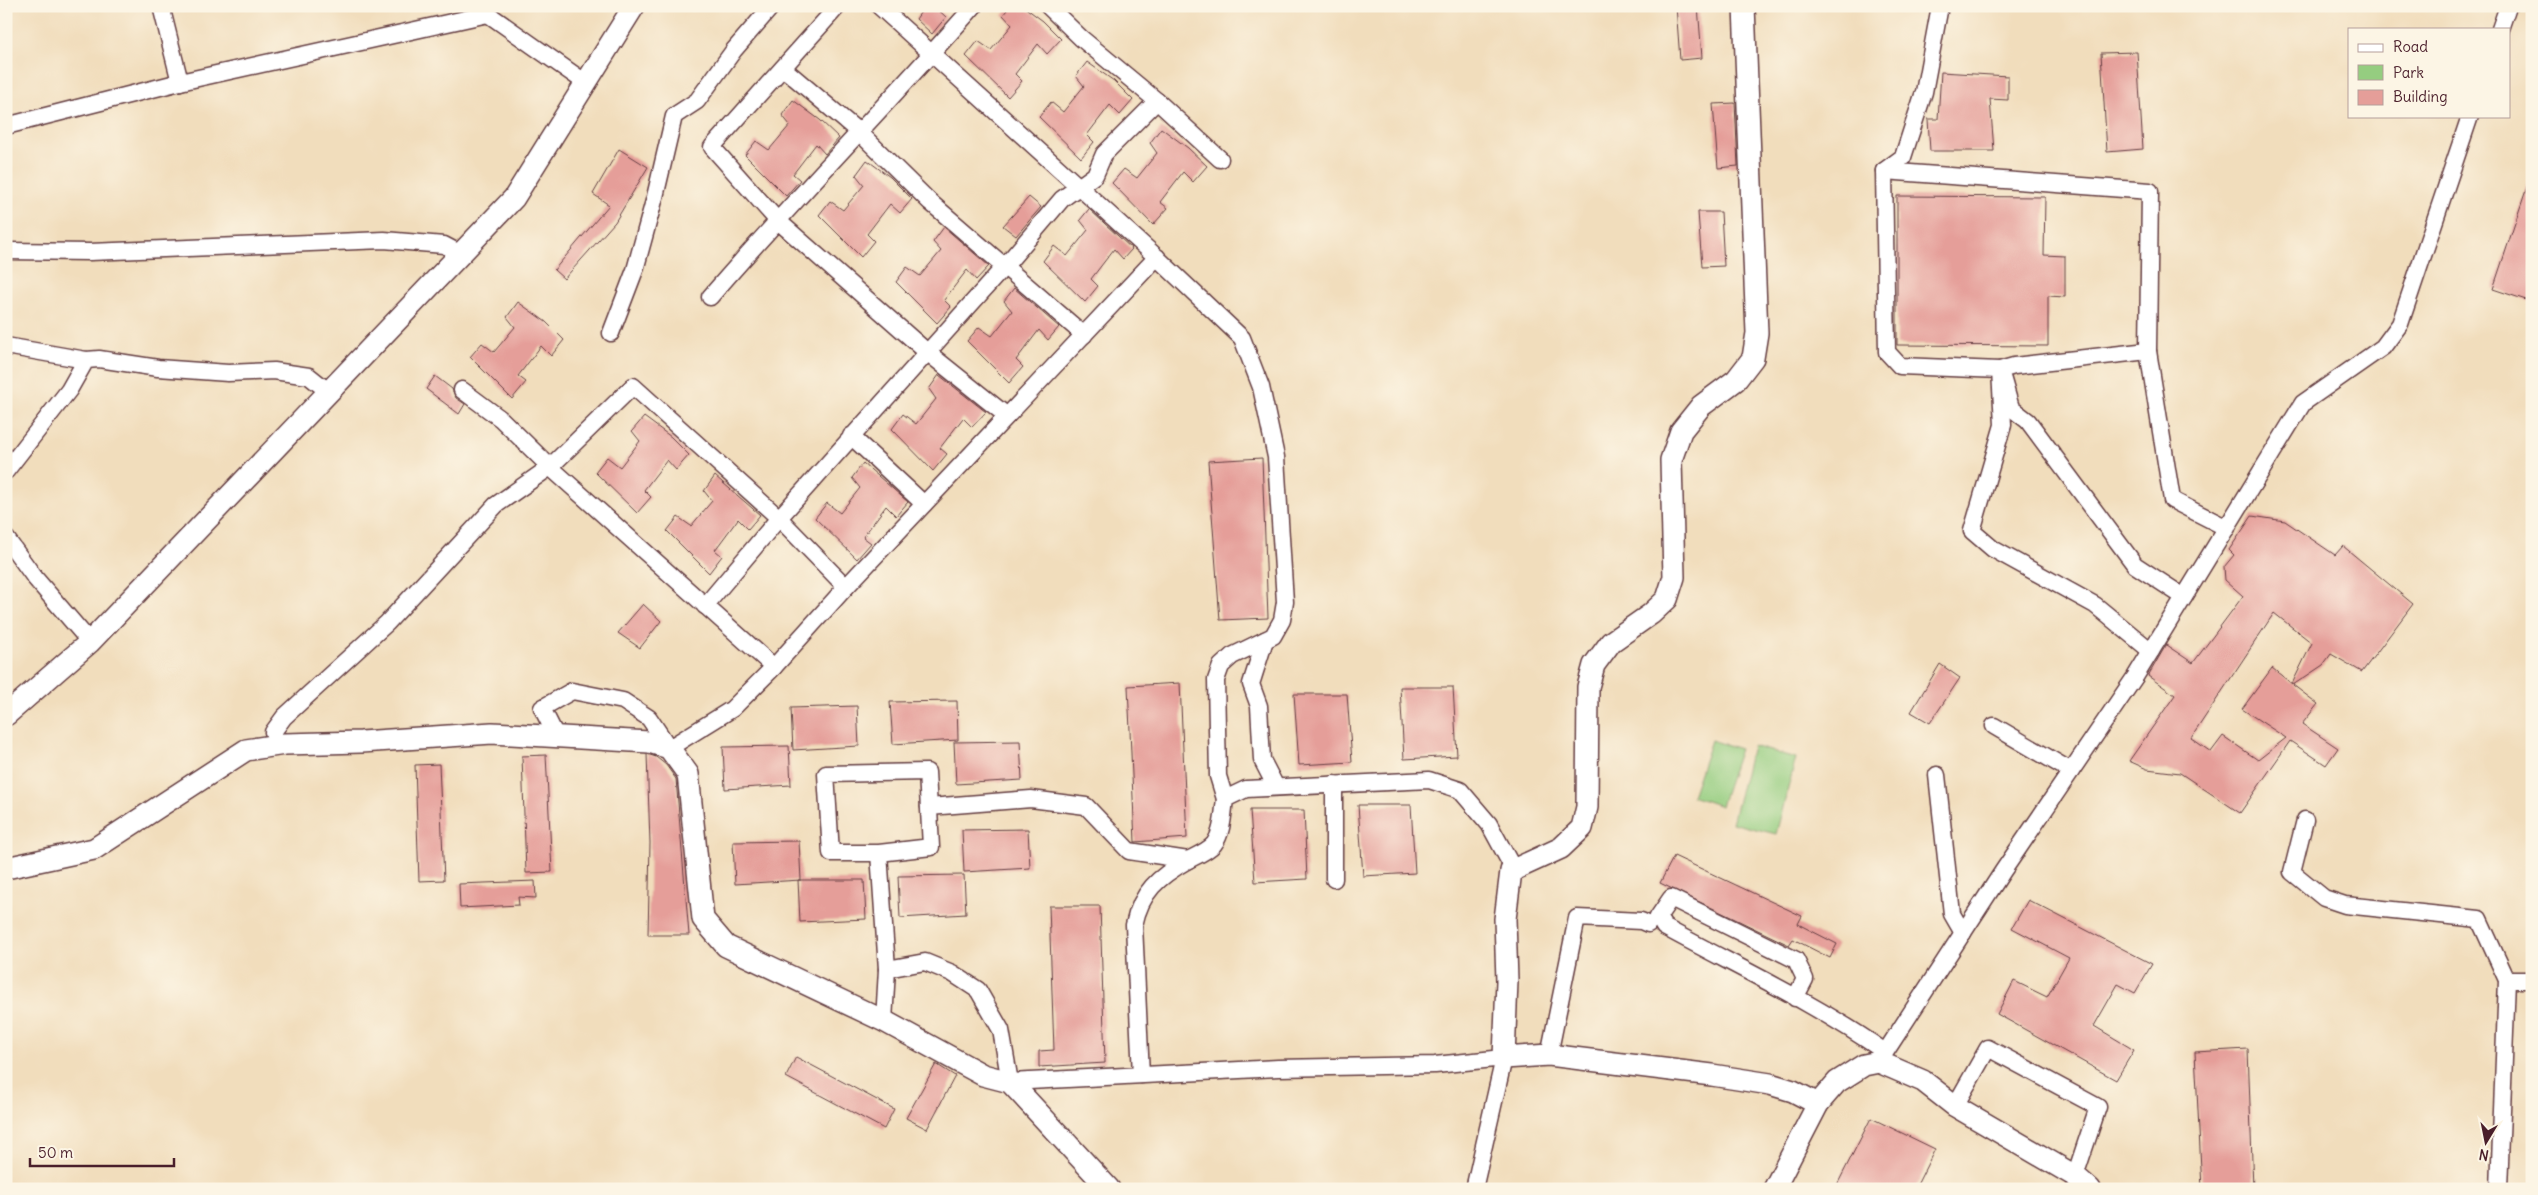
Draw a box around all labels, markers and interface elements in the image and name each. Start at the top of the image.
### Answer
legend [2348,28,2510,118]
text: Road [2393,37,2428,56]
text: Park [2393,63,2424,82]
text: Building [2393,87,2448,106]
north arrow [2460,1118,2510,1168]
scale bar [30,1135,174,1167]
text: 50 m [38,1143,73,1162]
text: N [2477,1145,2490,1165]

